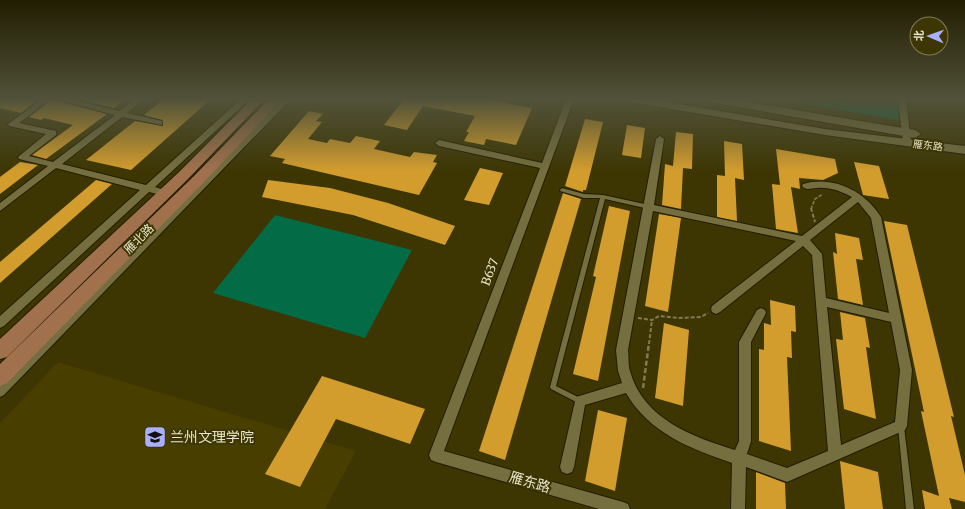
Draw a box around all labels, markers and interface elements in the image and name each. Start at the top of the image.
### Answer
north arrow [909,16,949,56]
text: 北 [912,30,926,41]
street label: 雁东路 [912,137,944,154]
street label: 雁北路 [121,221,157,257]
street label: B637 [478,256,501,288]
school or university icon: 兰州文理学院 [142,424,168,450]
place label: 兰州文理学院 [170,428,254,446]
street label: 雁东路 [507,468,553,496]

